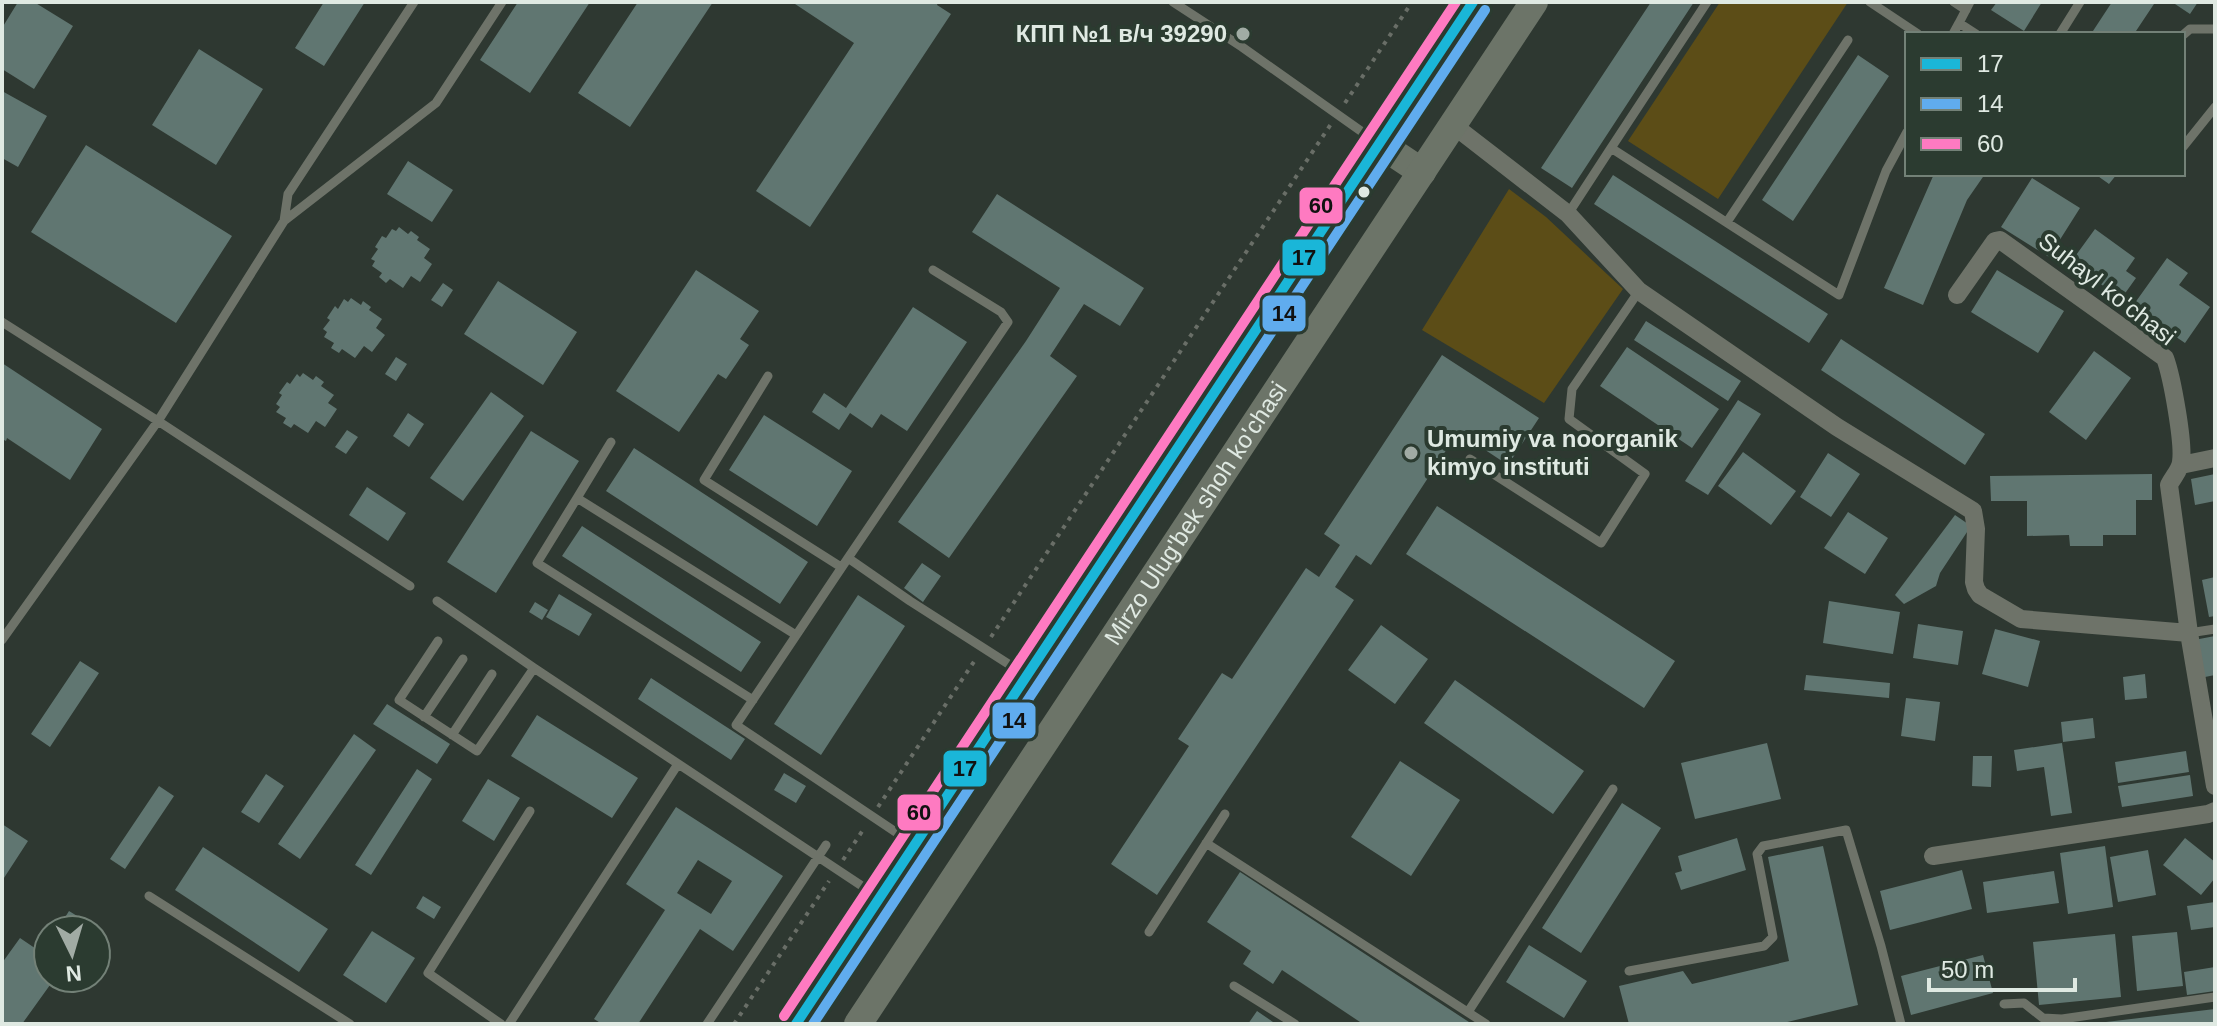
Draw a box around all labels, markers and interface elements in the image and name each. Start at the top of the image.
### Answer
place label: КПП №1 в/ч 39290 [1016,20,1227,47]
marker: КПП №1 в/ч 39290 [1234,25,1252,43]
legend [1905,32,2185,176]
text: 17 [1977,50,2004,77]
text: 14 [1977,90,2004,117]
text: 60 [1977,130,2004,157]
unlabelled marker [1356,184,1372,200]
line badge: 60 [1298,186,1344,225]
text: 60 [1309,193,1333,218]
street label: Suhayl ko'chasi [2034,227,2181,350]
line badge: 17 [1281,238,1327,277]
text: 17 [1292,245,1316,270]
line badge: 14 [1261,294,1307,333]
text: 14 [1272,301,1297,326]
street label: Mirzo Ulug'bek shoh ko'chasi [1099,377,1292,650]
place label: Umumiy va noorganik kimyo instituti [1427,425,1678,480]
marker: Umumiy va noorganik kimyo instituti [1402,444,1420,462]
line badge: 14 [991,701,1037,740]
text: 14 [1002,708,1027,733]
line badge: 17 [942,749,988,788]
text: 17 [953,756,977,781]
line badge: 60 [896,793,942,832]
text: 60 [907,800,931,825]
north arrow [32,914,112,994]
scale bar [1929,942,2075,992]
text: 50 m [1941,956,1994,983]
text: N [65,960,83,987]

